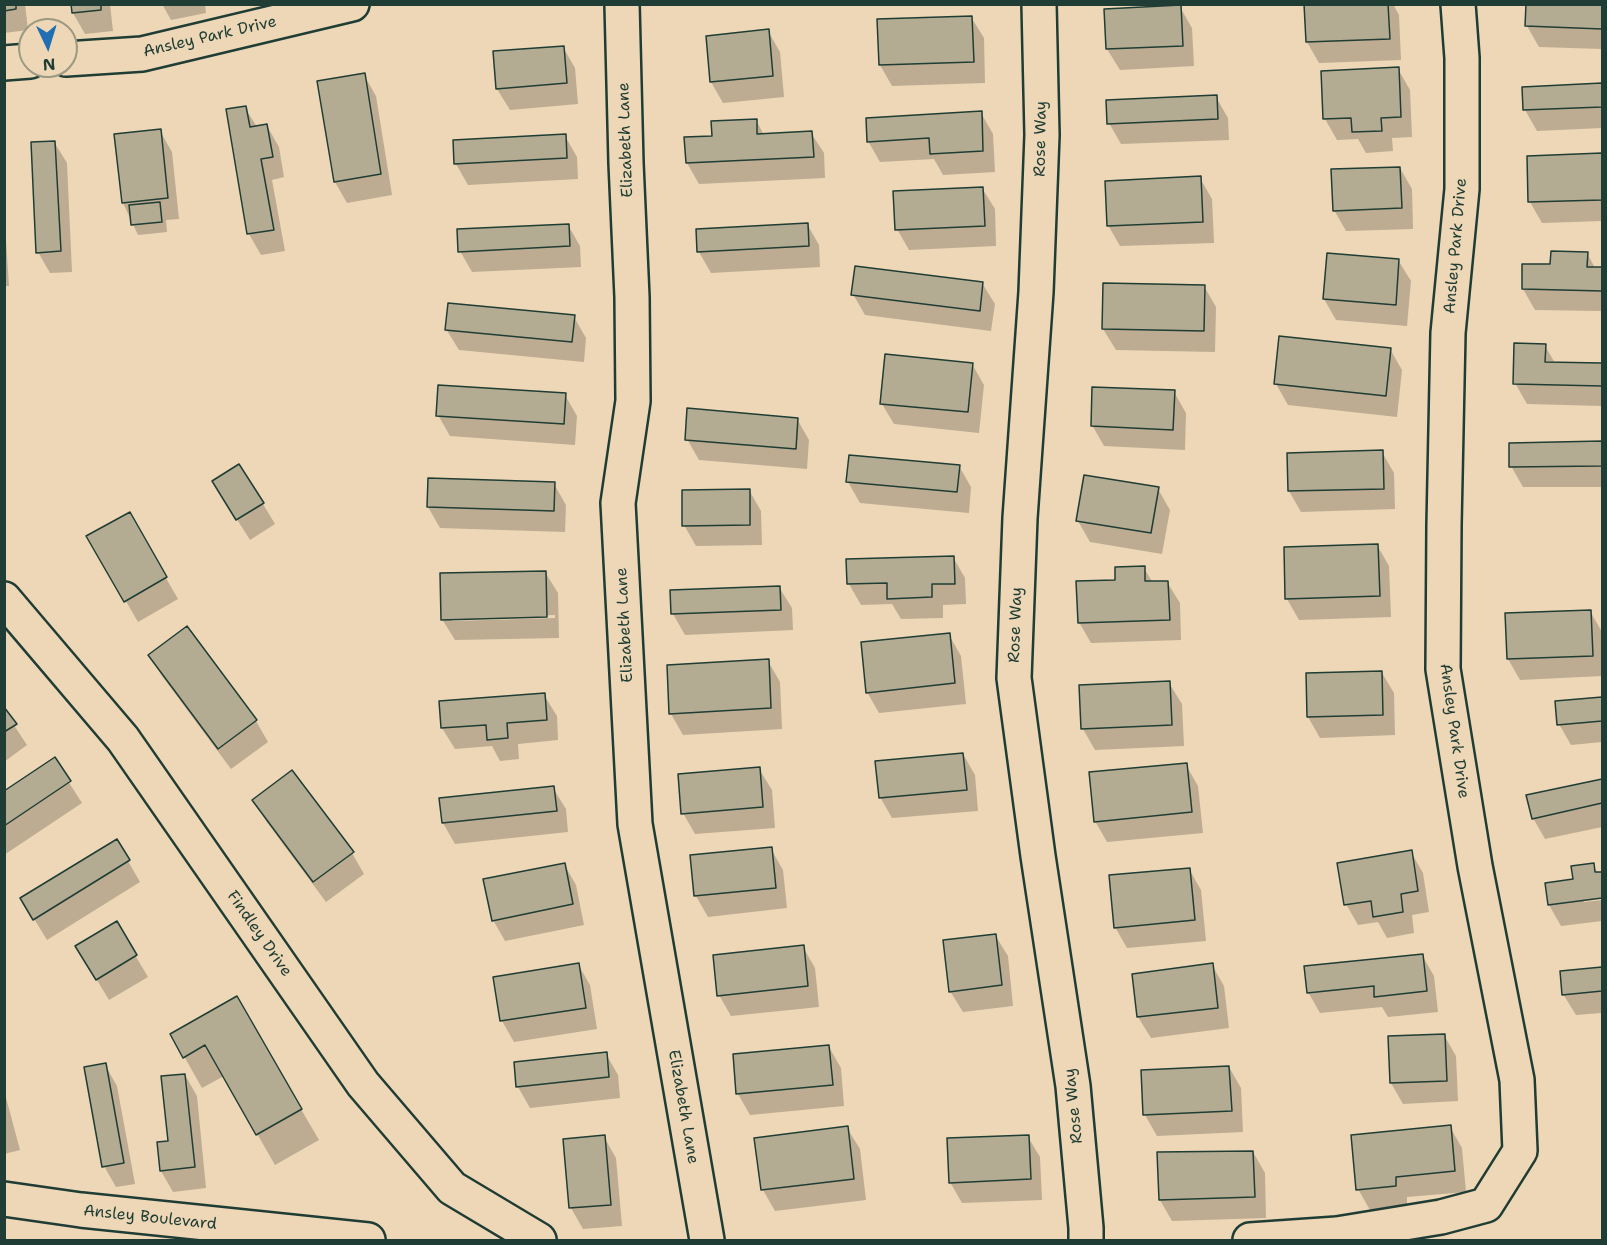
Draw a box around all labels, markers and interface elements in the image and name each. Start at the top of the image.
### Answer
street label: Ansley Park Drive [141,12,279,62]
north arrow [18,18,78,78]
text: N [42,54,56,75]
street label: Elizabeth Lane [614,82,638,198]
street label: Rose Way [1031,101,1051,177]
street label: Ansley Park Drive [1441,177,1471,315]
street label: Elizabeth Lane [612,567,638,683]
street label: Rose Way [1005,587,1027,663]
street label: Ansley Park Drive [1435,662,1473,800]
street label: Findley Drive [222,887,296,981]
street label: Elizabeth Lane [664,1048,702,1166]
street label: Rose Way [1060,1067,1088,1145]
street label: Ansley Boulevard [82,1201,218,1235]

